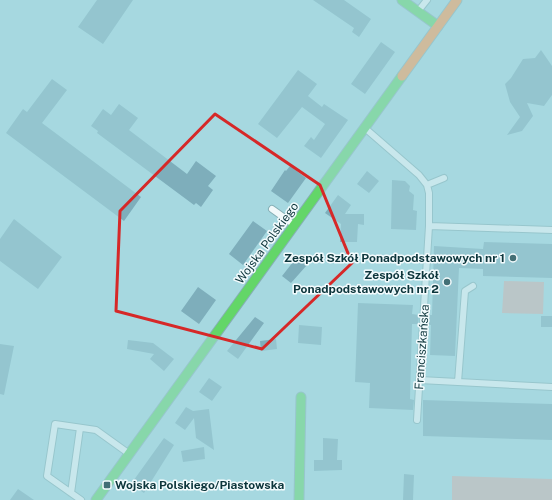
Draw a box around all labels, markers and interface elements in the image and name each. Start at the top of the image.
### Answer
street label: Wojska Polskiego [233,199,301,287]
place label: Zespół Szkół Ponadpodstawowych nr 1 [284,251,505,265]
marker: Zespół Szkół Ponadpodstawowych nr 1 [508,253,518,263]
place label: Zespół Szkół Ponadpodstawowych nr 2 [293,268,439,296]
marker: Zespół Szkół Ponadpodstawowych nr 2 [442,277,452,287]
street label: Franciszkańska [412,304,432,390]
place label: Wojska Polskiego/Piastowska [115,478,284,492]
marker: Wojska Polskiego/Piastowska [102,480,112,490]

